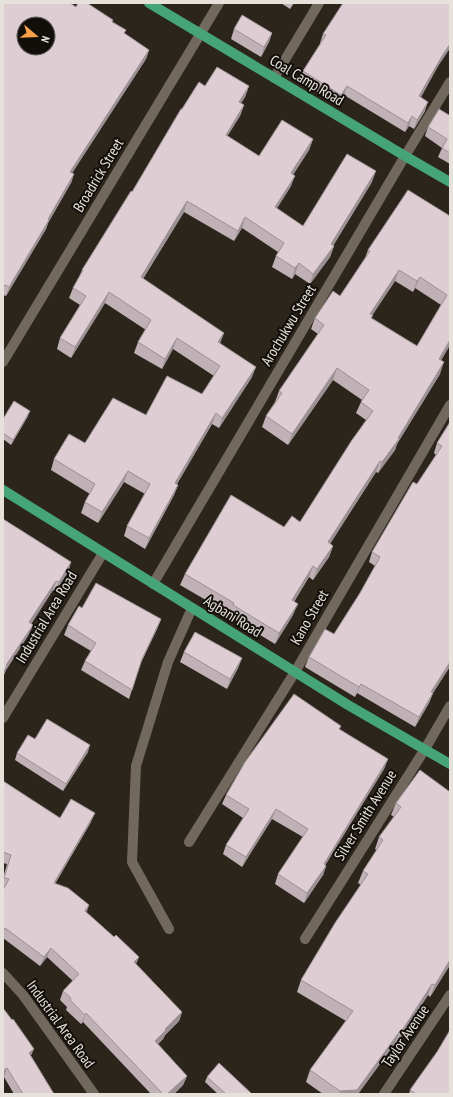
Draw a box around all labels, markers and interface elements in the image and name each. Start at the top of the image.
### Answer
north arrow [16,16,56,56]
text: N [38,34,53,44]
street label: Coal Camp Road [266,50,348,110]
street label: Broadrick Street [69,135,127,215]
street label: Arochukwu Street [256,281,320,369]
street label: Industrial Area Road [11,567,81,667]
street label: Kano Street [286,586,332,648]
street label: Agbani Road [201,591,265,641]
street label: Silver Smith Avenue [330,766,400,864]
street label: Industrial Area Road [23,976,99,1072]
street label: Taylor Avenue [377,1001,433,1071]

